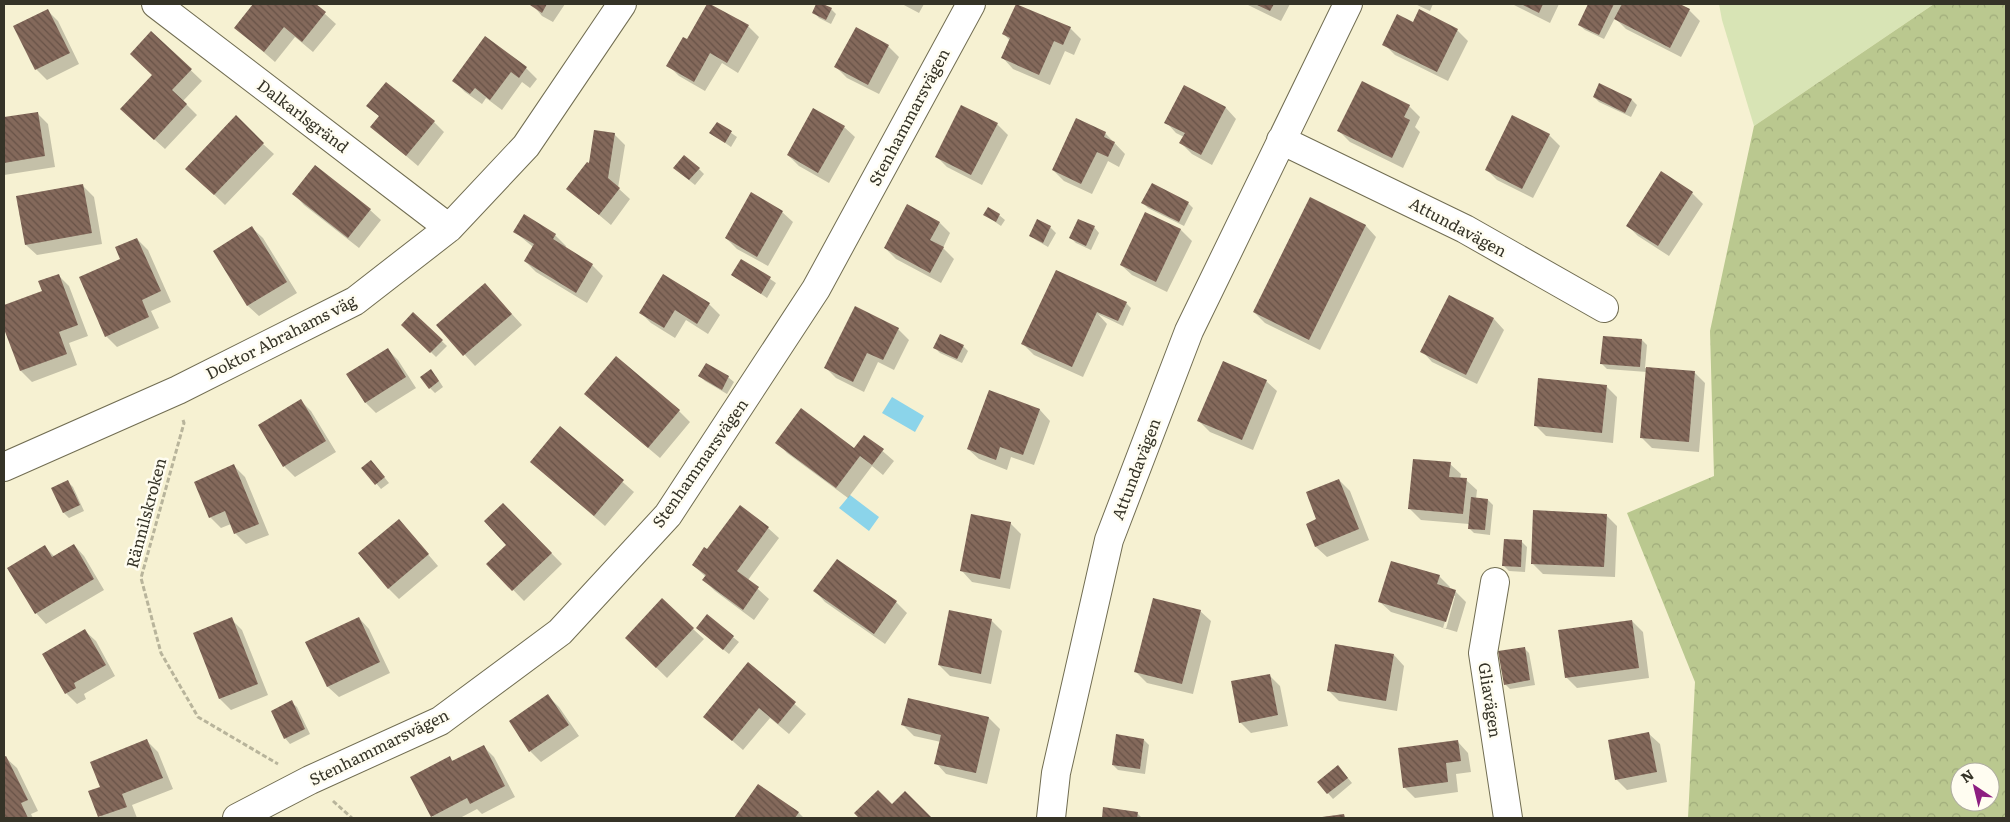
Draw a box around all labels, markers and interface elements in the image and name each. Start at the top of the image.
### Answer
street label: Stenhammarsvägen [862,43,955,190]
street label: Dalkarlsgränd [253,73,355,158]
street label: Attundavägen [1405,190,1512,262]
street label: Doktor Abrahams väg [201,288,360,385]
street label: Stenhammarsvägen [646,393,753,532]
street label: Attundavägen [1105,414,1166,523]
street label: Rännilskroken [119,455,171,571]
street label: Gliavägen [1473,660,1509,740]
street label: Stenhammarsvägen [305,702,453,790]
north arrow [1950,762,2000,812]
text: N [1956,764,1978,787]

